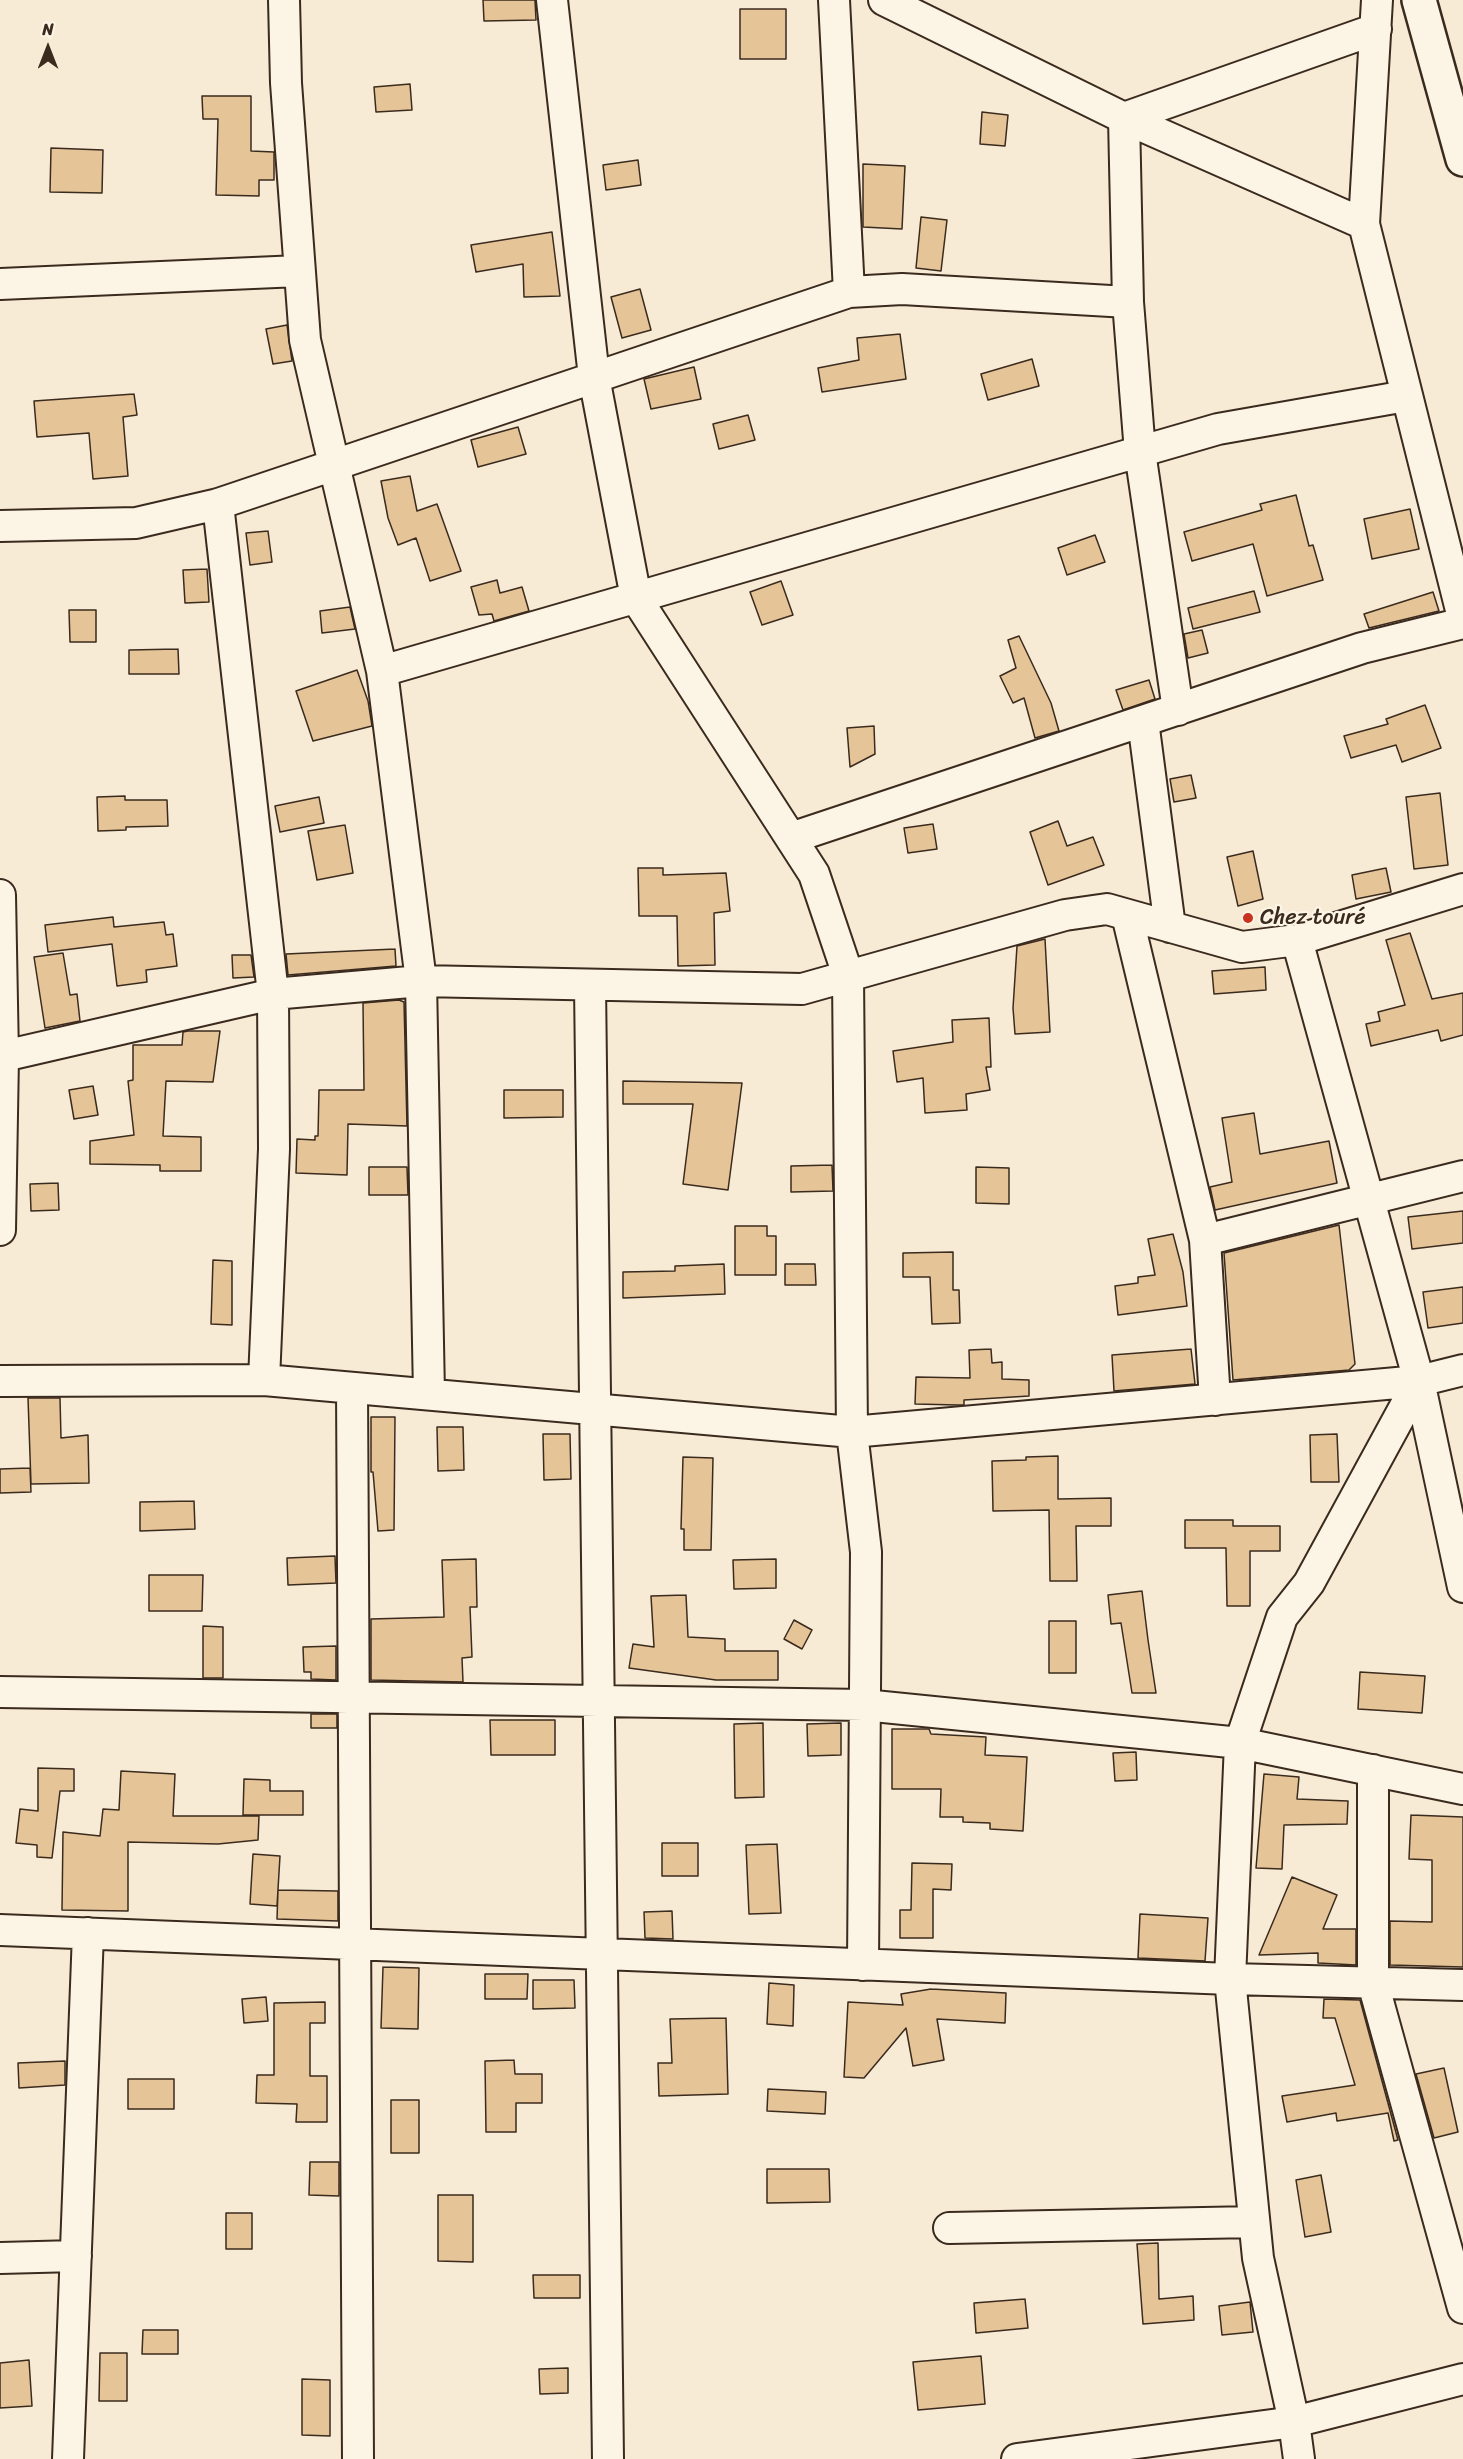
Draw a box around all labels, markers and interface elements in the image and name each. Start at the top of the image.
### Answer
text: N [42,15,54,44]
north arrow [18,18,78,78]
place label: Chez touré [1260,905,1366,931]
marker: Chez touré [1241,911,1255,925]

